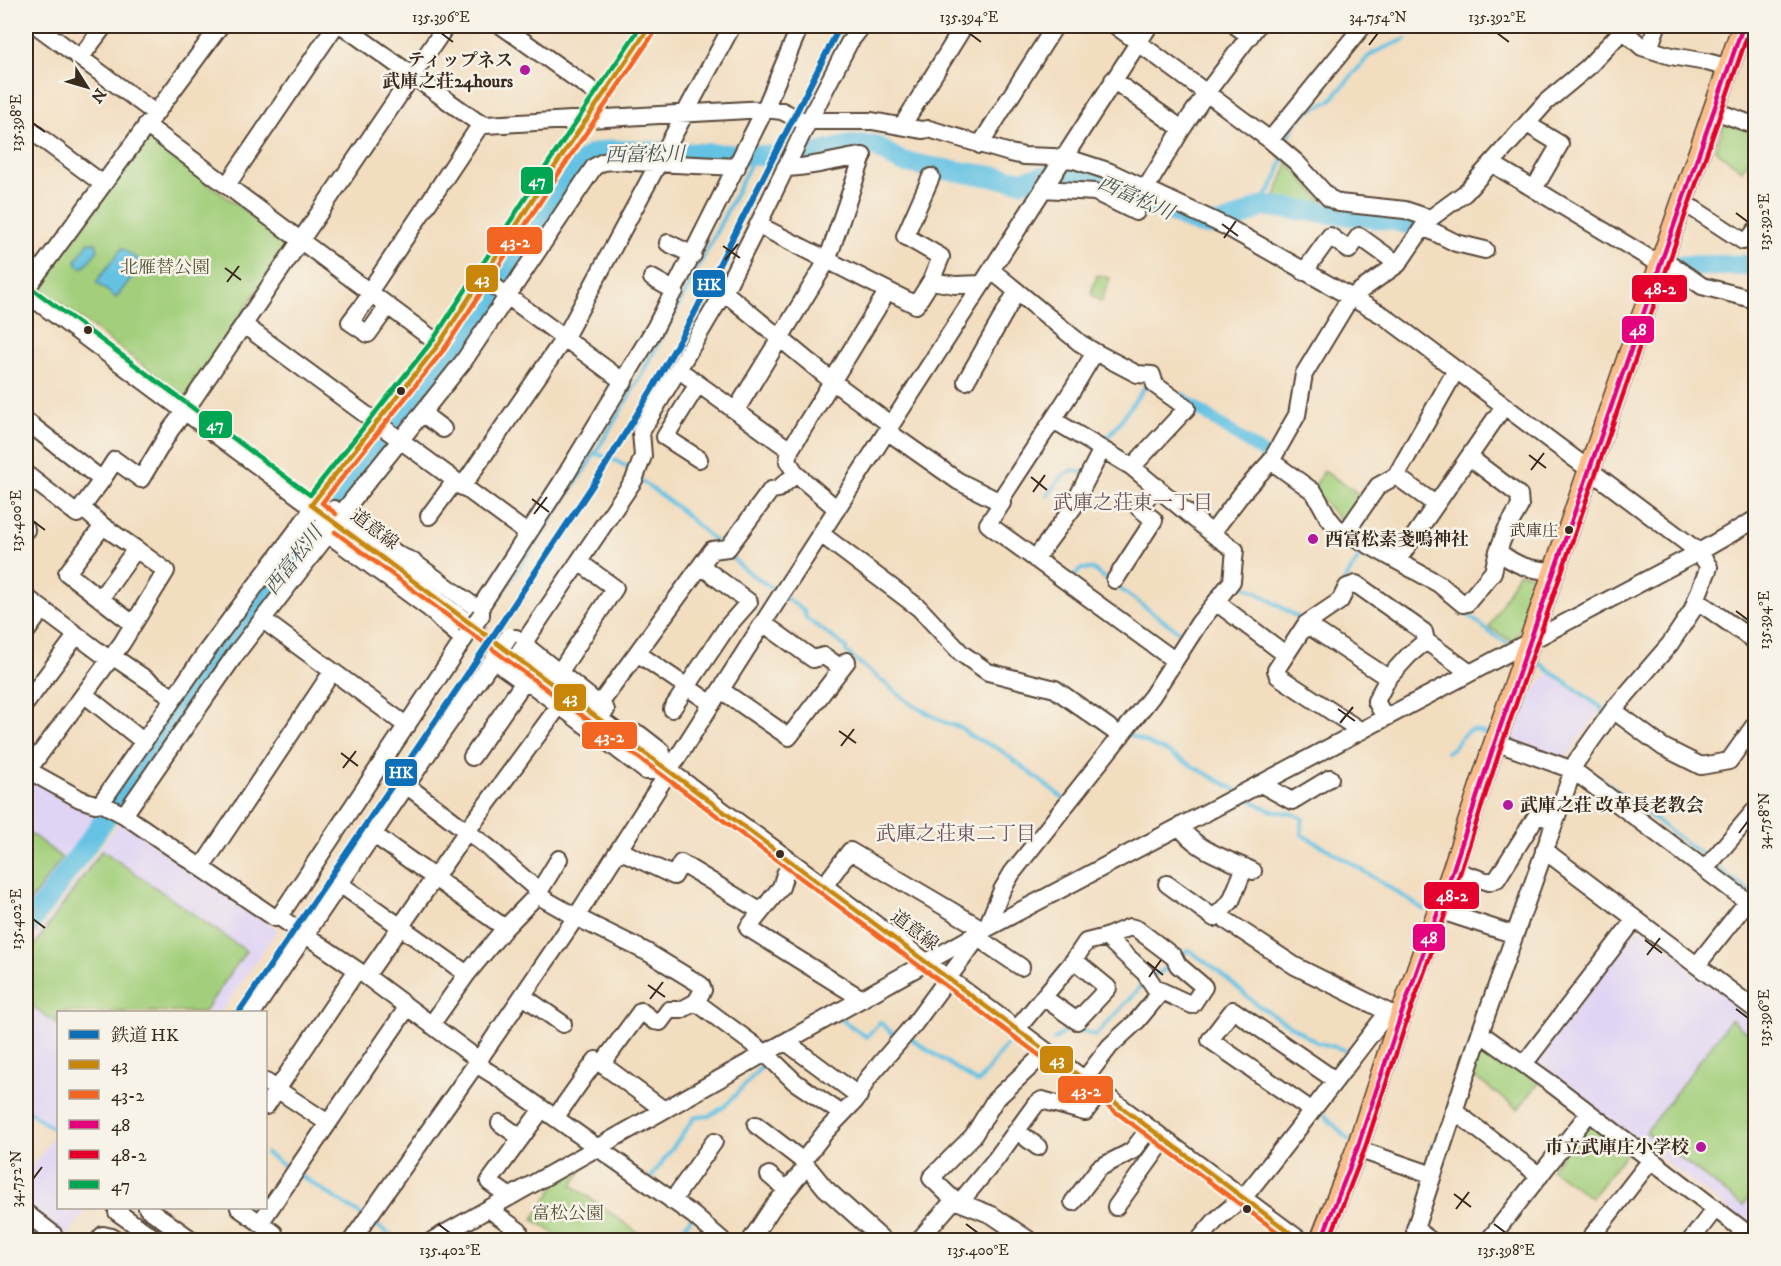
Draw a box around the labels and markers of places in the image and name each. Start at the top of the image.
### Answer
place label: ティップネス 武庫之荘24hours [382,50,513,93]
marker: ティップネス 武庫之荘24hours [518,63,532,77]
unlabelled marker [82,324,94,336]
unlabelled marker [395,385,407,397]
place label: 武庫庄 [1510,521,1558,541]
marker: 武庫庄 [1563,524,1575,536]
place label: 西富松素戔嗚神社 [1325,529,1469,551]
marker: 西富松素戔嗚神社 [1306,532,1320,546]
place label: 武庫之荘 改革長老教会 [1520,795,1704,817]
marker: 武庫之荘 改革長老教会 [1501,798,1515,812]
unlabelled marker [774,848,786,860]
place label: 市立武庫庄小学校 [1545,1137,1689,1159]
marker: 市立武庫庄小学校 [1694,1140,1708,1154]
unlabelled marker [1241,1203,1253,1215]

